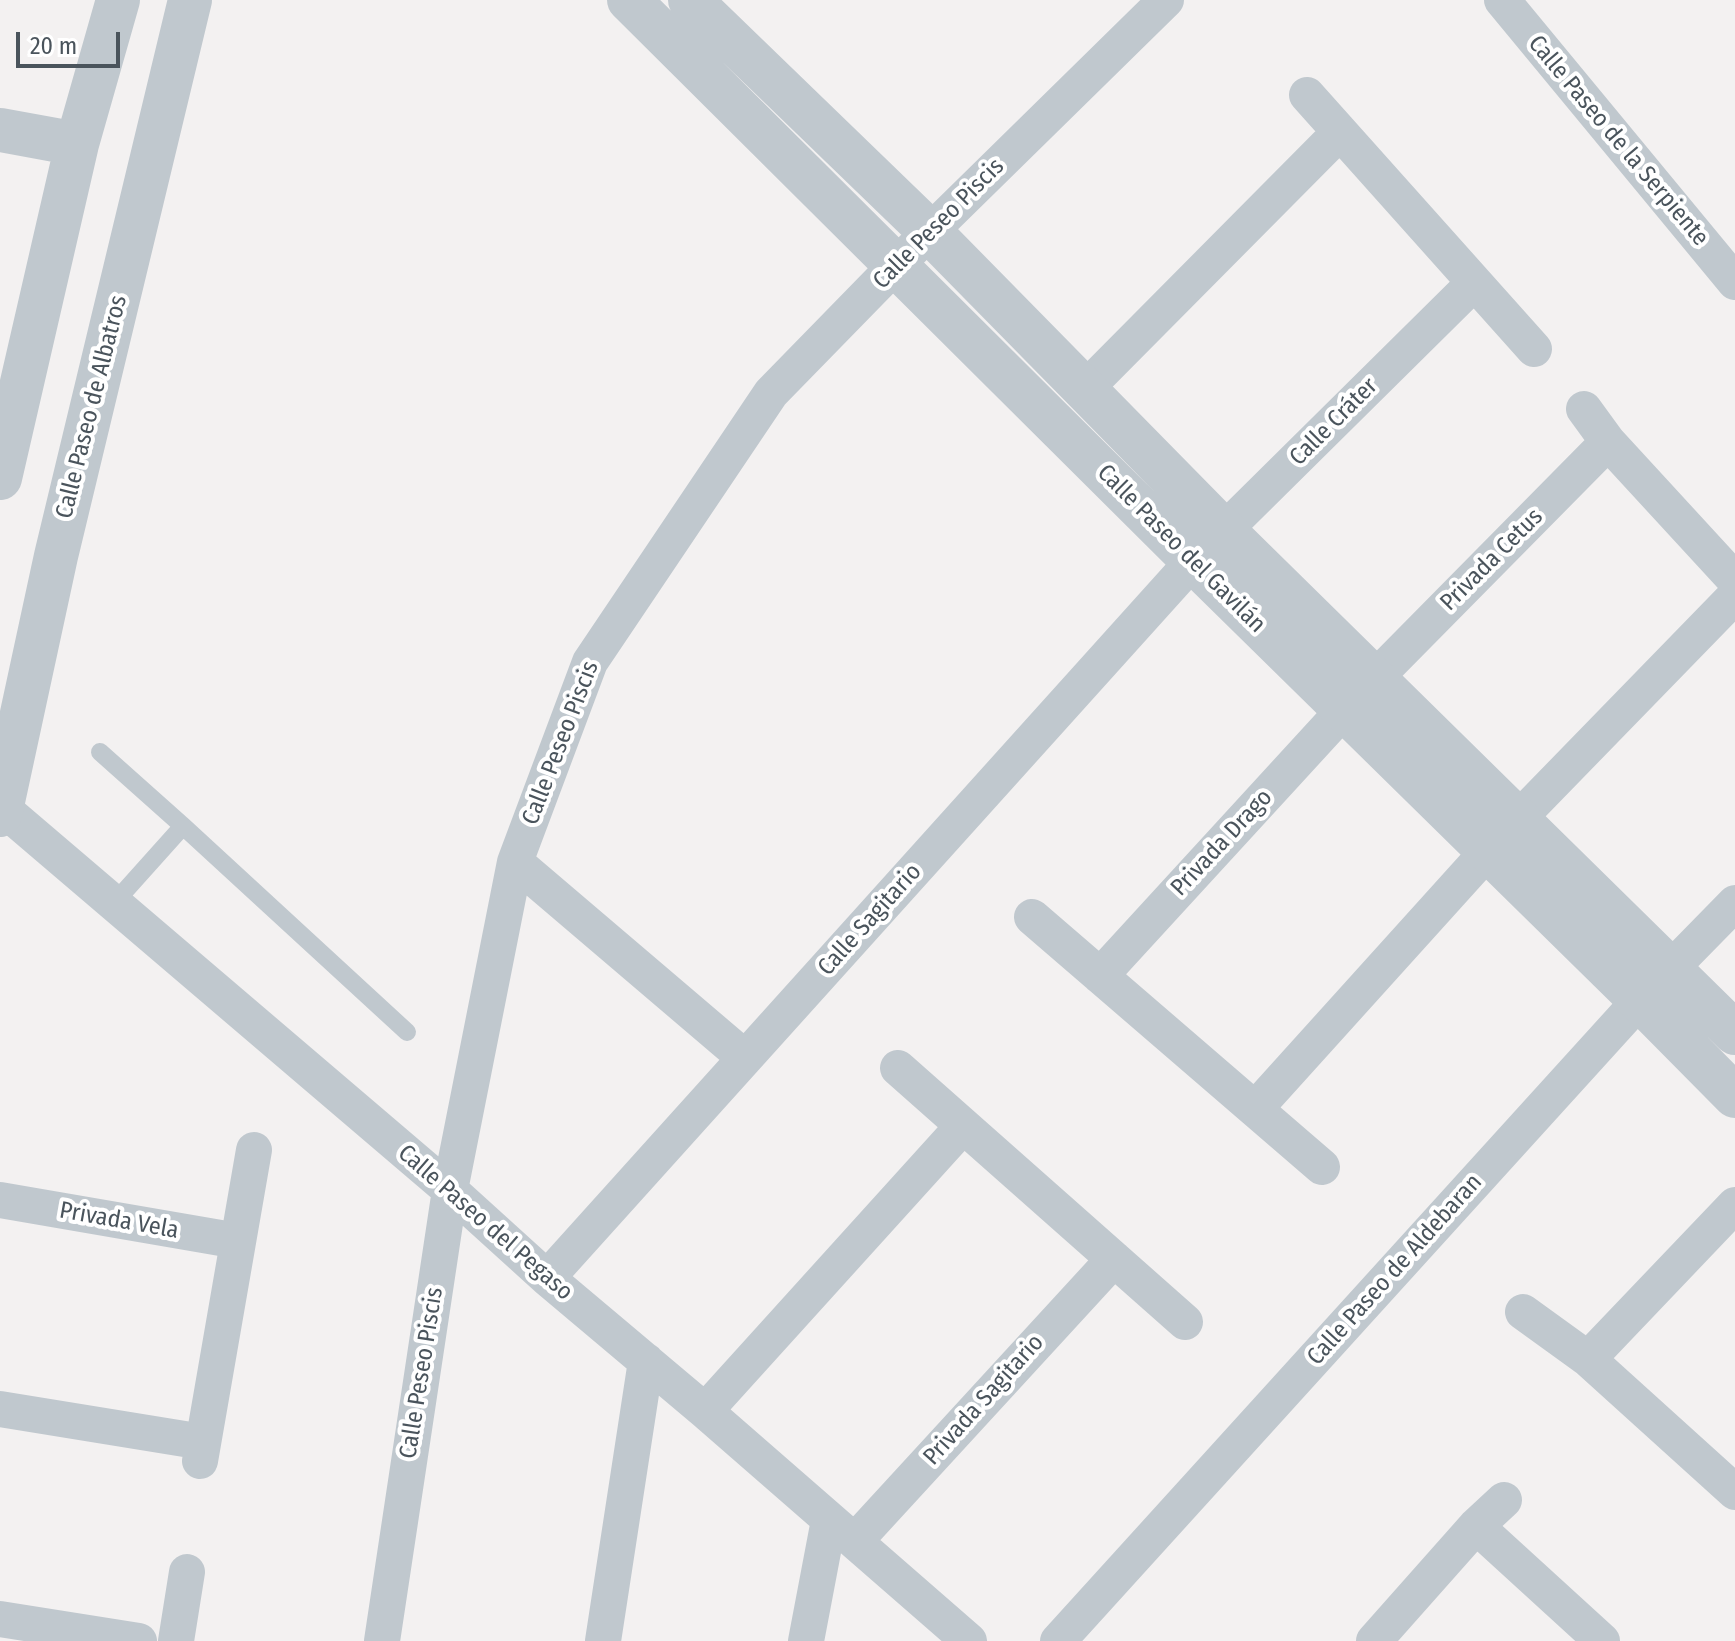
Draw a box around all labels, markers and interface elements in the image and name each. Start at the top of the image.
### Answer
scale bar [20,16,124,66]
street label: Calle Paseo de la Serpiente [1522,30,1714,252]
text: 20 m [30,32,77,60]
street label: Calle Peseo Piscis [868,153,1010,295]
street label: Calle Paseo de Albatros [50,292,134,522]
street label: Calle Cráter [1284,372,1384,472]
street label: Calle Paseo del Gavilán [1091,459,1271,639]
street label: Privada Cetus [1435,503,1549,617]
street label: Calle Peseo Piscis [517,657,605,829]
street label: Privada Drago [1165,784,1279,902]
street label: Calle Sagitario [812,858,928,982]
street label: Calle Paseo del Pegaso [392,1139,578,1307]
street label: Calle Paseo de Aldebaran [1302,1169,1488,1371]
street label: Privada Vela [57,1196,181,1246]
street label: Calle Peseo Piscis [394,1285,450,1461]
street label: Privada Sagitario [918,1329,1050,1471]

